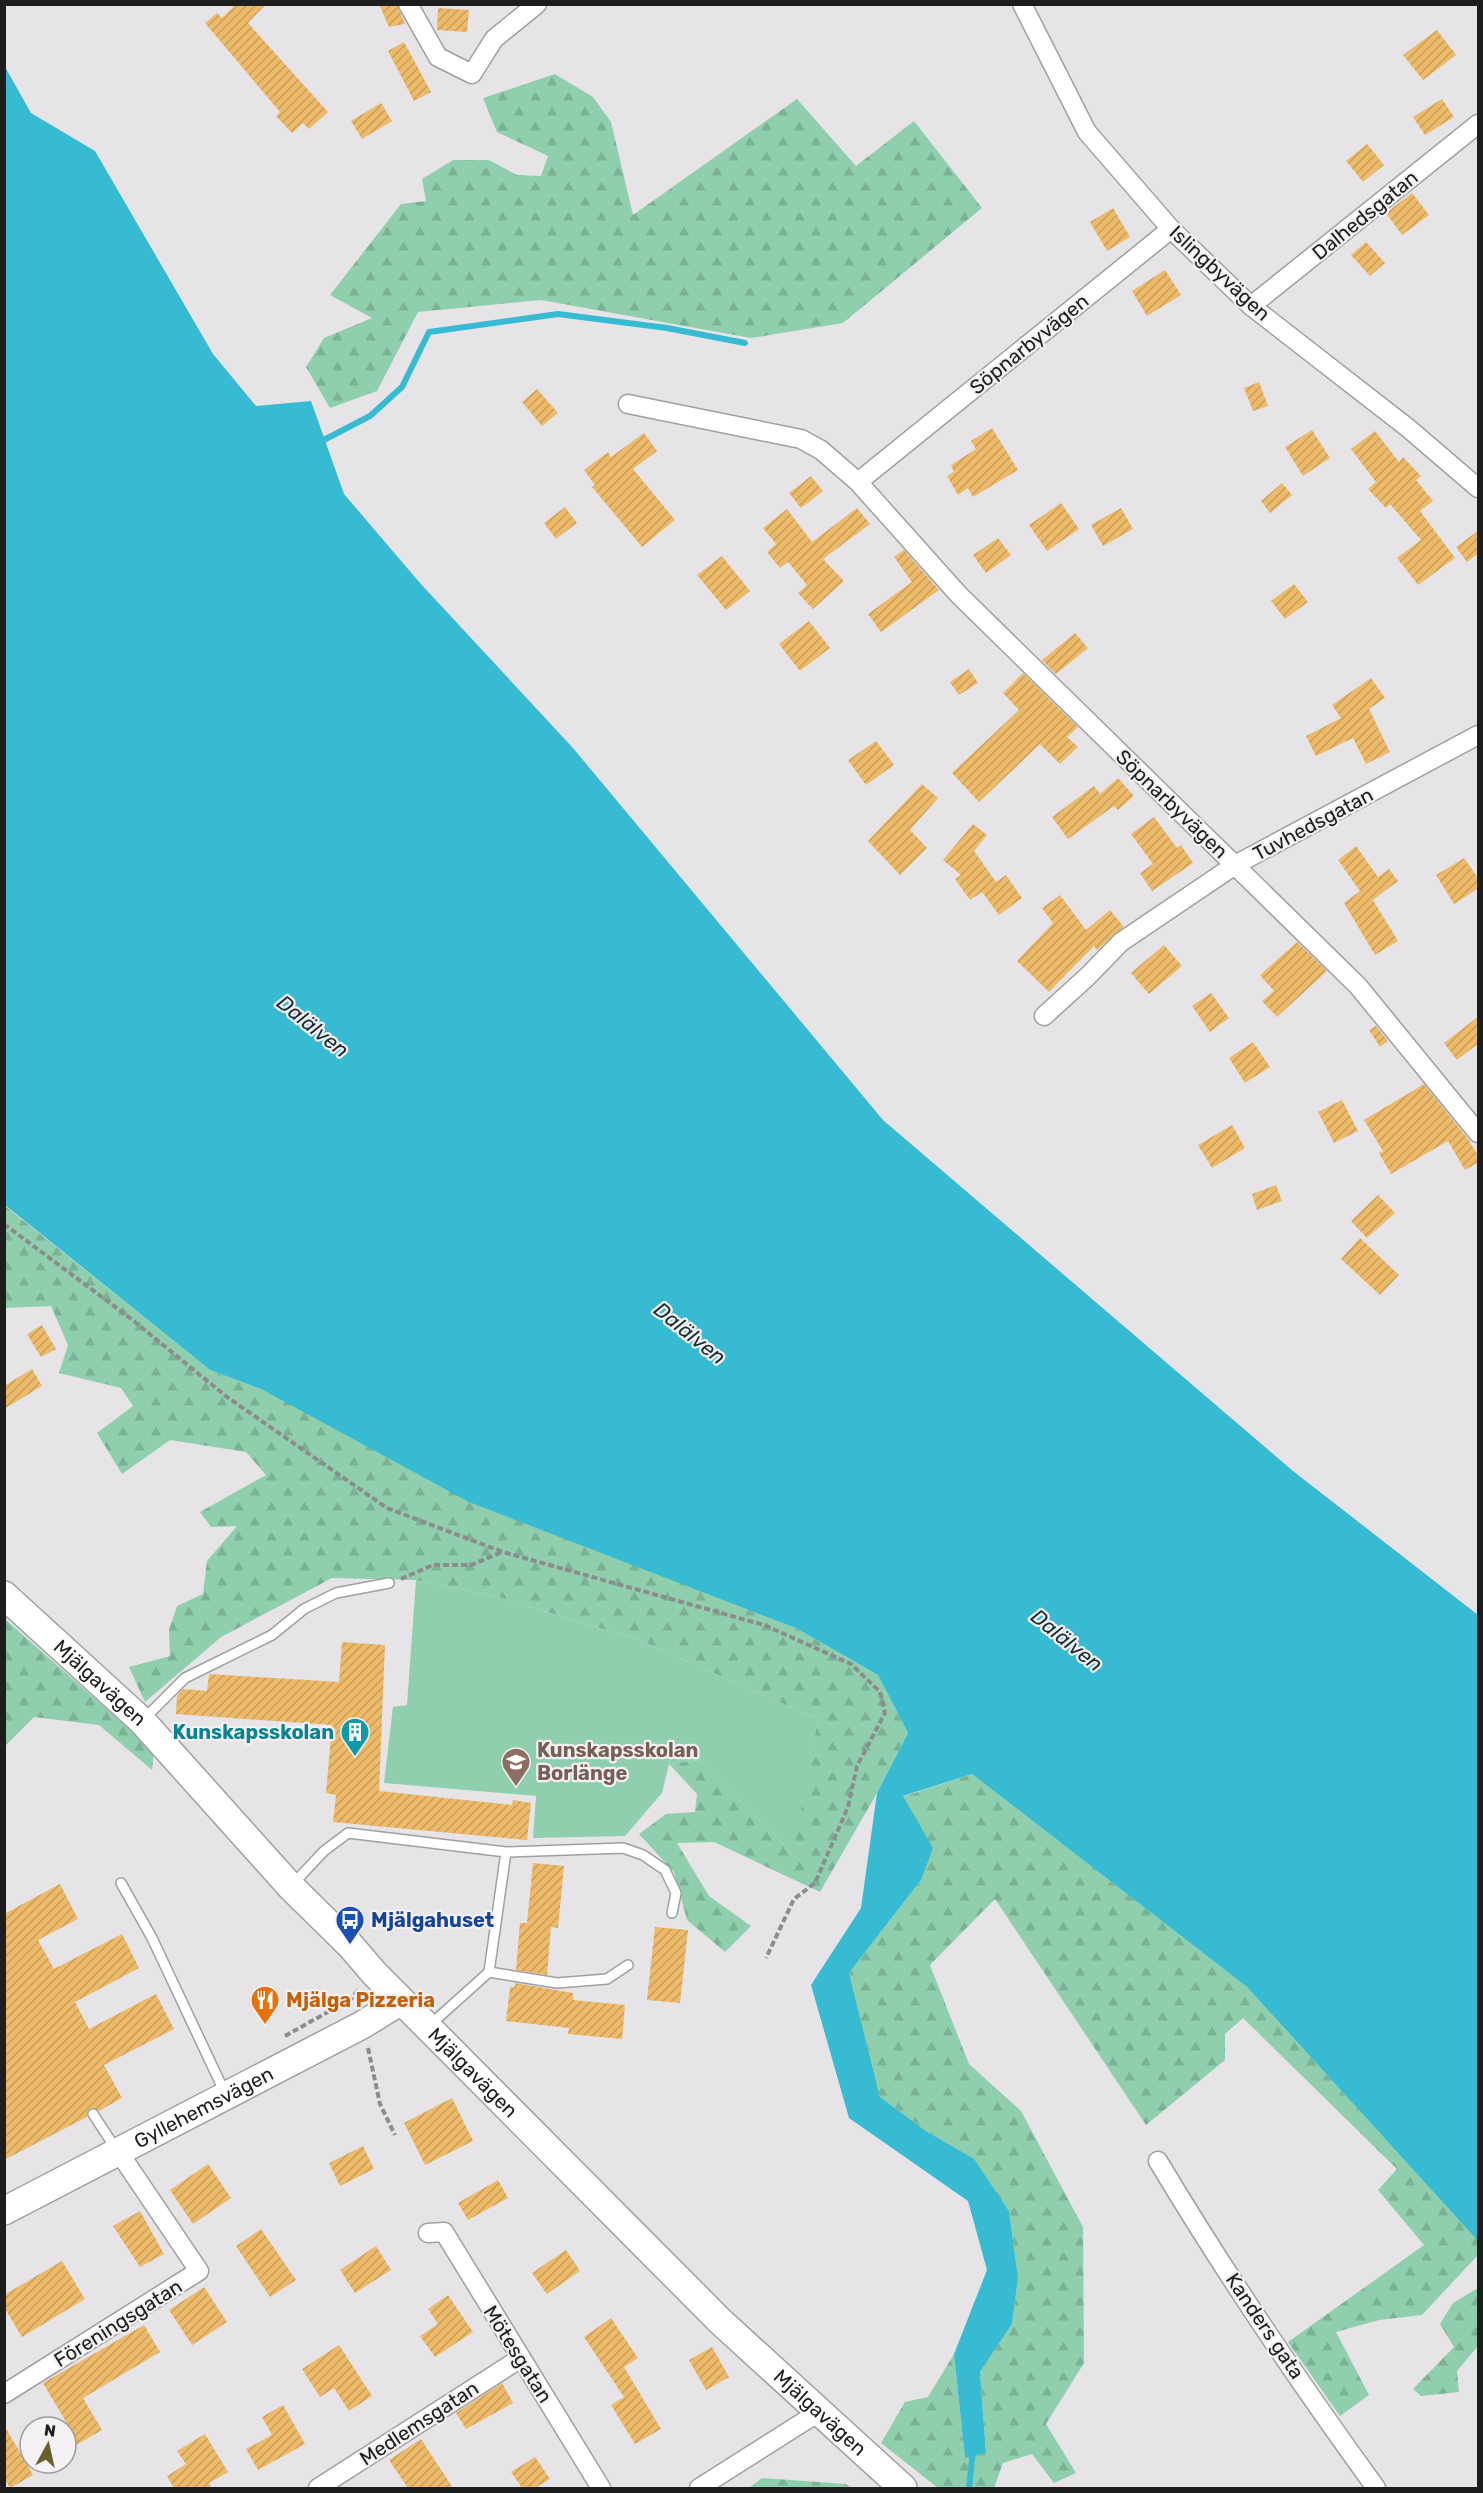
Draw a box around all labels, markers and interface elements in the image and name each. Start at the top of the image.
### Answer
street label: Dalhedsgatan [1307,165,1423,265]
street label: Islingbyvägen [1165,220,1275,326]
street label: Söpnarbyvägen [965,289,1093,399]
street label: Söpnarbyvägen [1111,745,1233,863]
street label: Tuvhedsgatan [1249,782,1377,866]
water label: Dalälven [272,990,354,1062]
water label: Dalälven [649,1297,731,1369]
water label: Dalälven [1026,1604,1108,1676]
street label: Mjälgavägen [49,1634,151,1731]
building icon: Kunskapsskolan [339,1716,371,1758]
place label: Kunskapsskolan [173,1720,334,1744]
place label: Kunskapsskolan Borlänge [537,1738,698,1785]
school or university icon: Kunskapsskolan Borlänge [500,1746,532,1788]
bus stop icon: Mjälgahuset [334,1904,366,1946]
place label: Mjälgahuset [371,1908,494,1932]
restaurant icon: Mjälga Pizzeria [249,1984,281,2026]
place label: Mjälga Pizzeria [286,1988,435,2012]
street label: Mjälgavägen [423,2023,523,2122]
street label: Gyllehemsvägen [130,2061,277,2153]
street label: Kanders gata [1221,2268,1309,2384]
street label: Föreningsgatan [49,2274,187,2372]
street label: Mötesgatan [479,2301,557,2407]
street label: Mjälgavägen [769,2364,871,2461]
street label: Medlemsgatan [355,2376,483,2470]
north arrow [18,2415,78,2475]
text: N [43,2420,57,2441]

